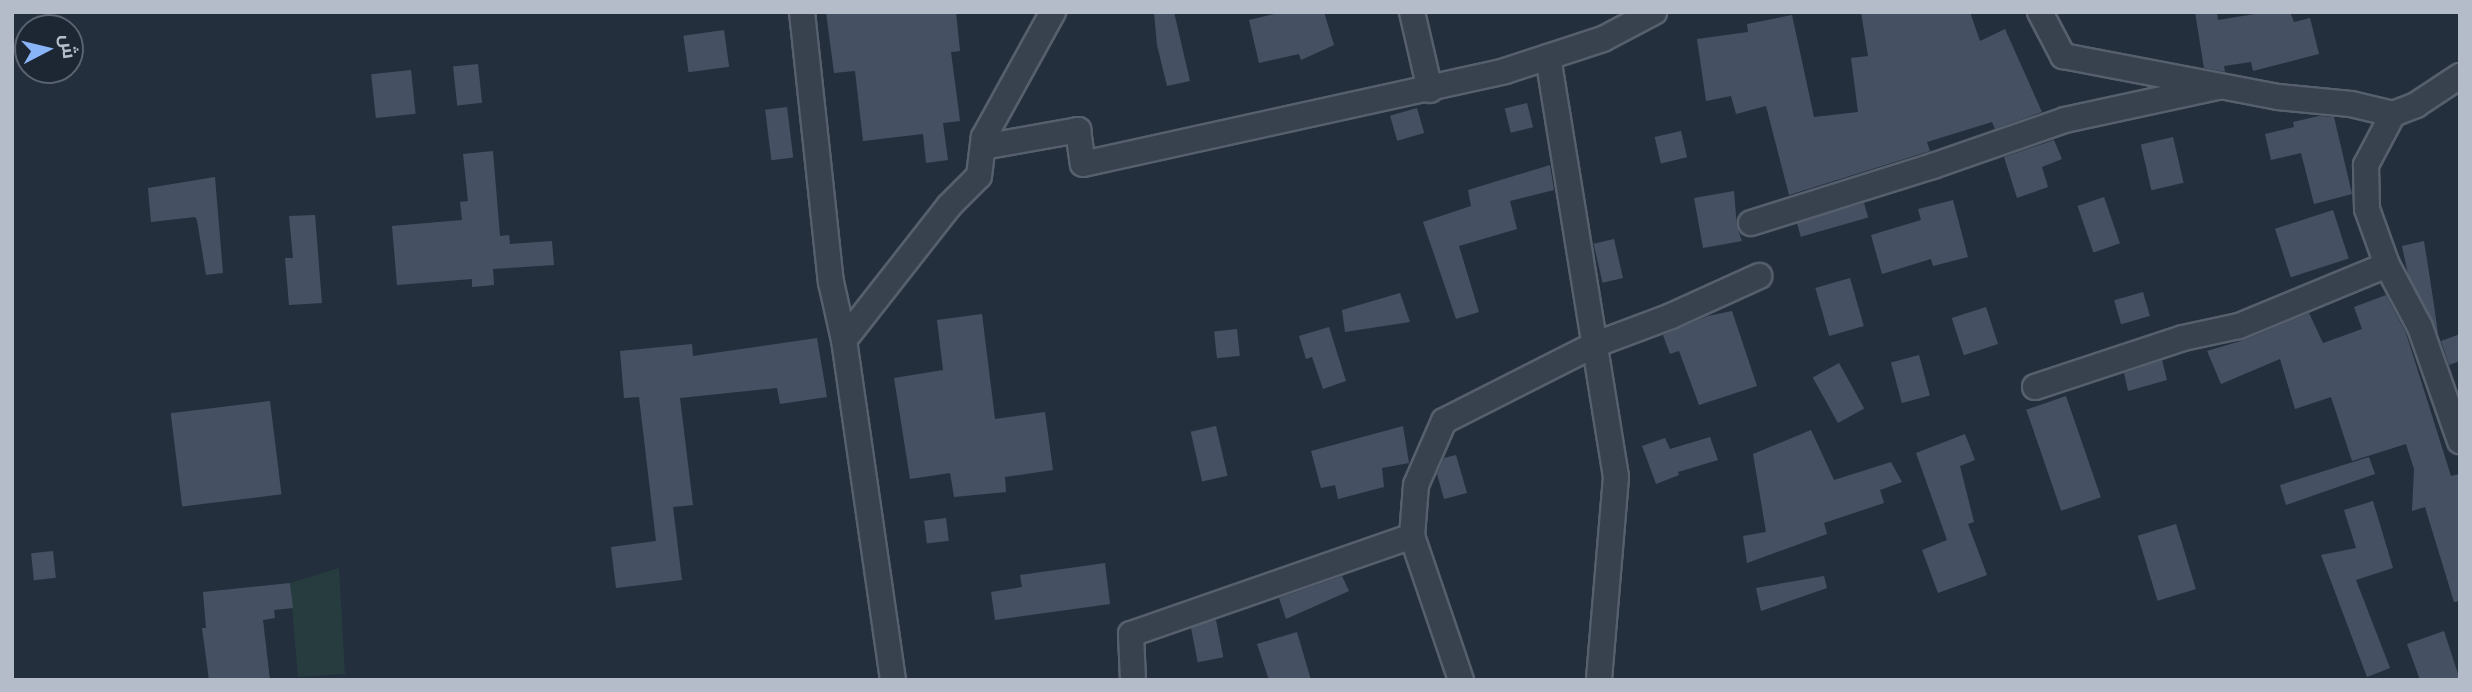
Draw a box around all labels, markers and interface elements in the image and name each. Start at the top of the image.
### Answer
north arrow [14,14,84,84]
text: ش [54,33,82,60]

